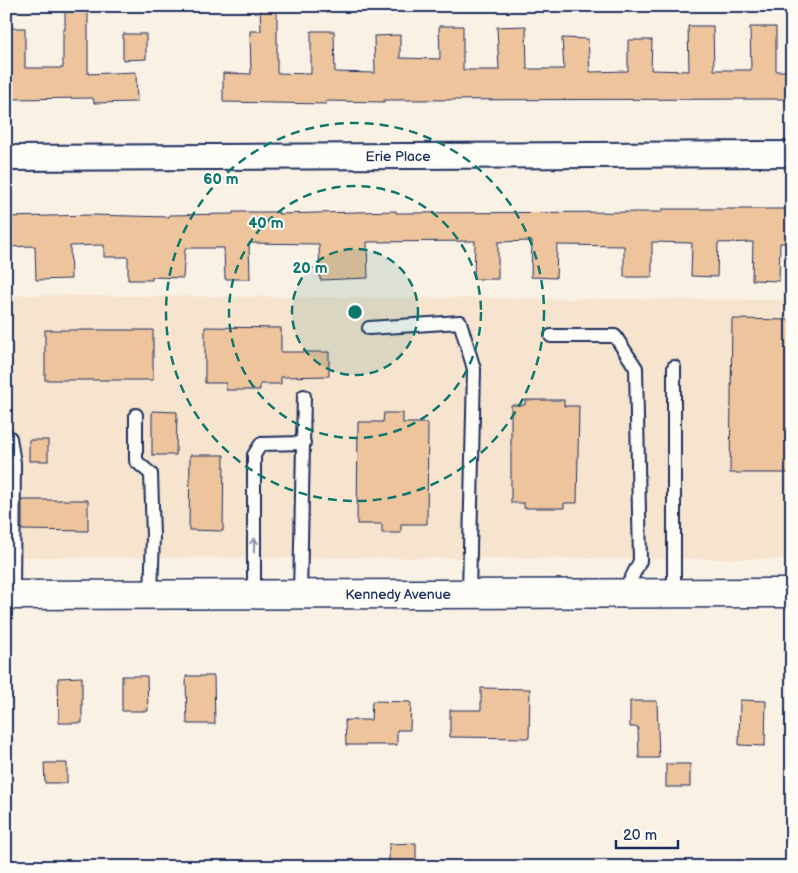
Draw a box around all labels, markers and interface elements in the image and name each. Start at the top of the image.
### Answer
street label: Erie Place [365,147,431,165]
text: 60 m [203,170,239,189]
text: 40 m [248,214,284,233]
text: 20 m [293,259,328,278]
centre of rings [346,303,364,321]
one-way arrow [249,538,259,554]
street label: Kennedy Avenue [345,585,451,603]
scale bar [616,818,678,850]
text: 20 m [623,826,657,845]

